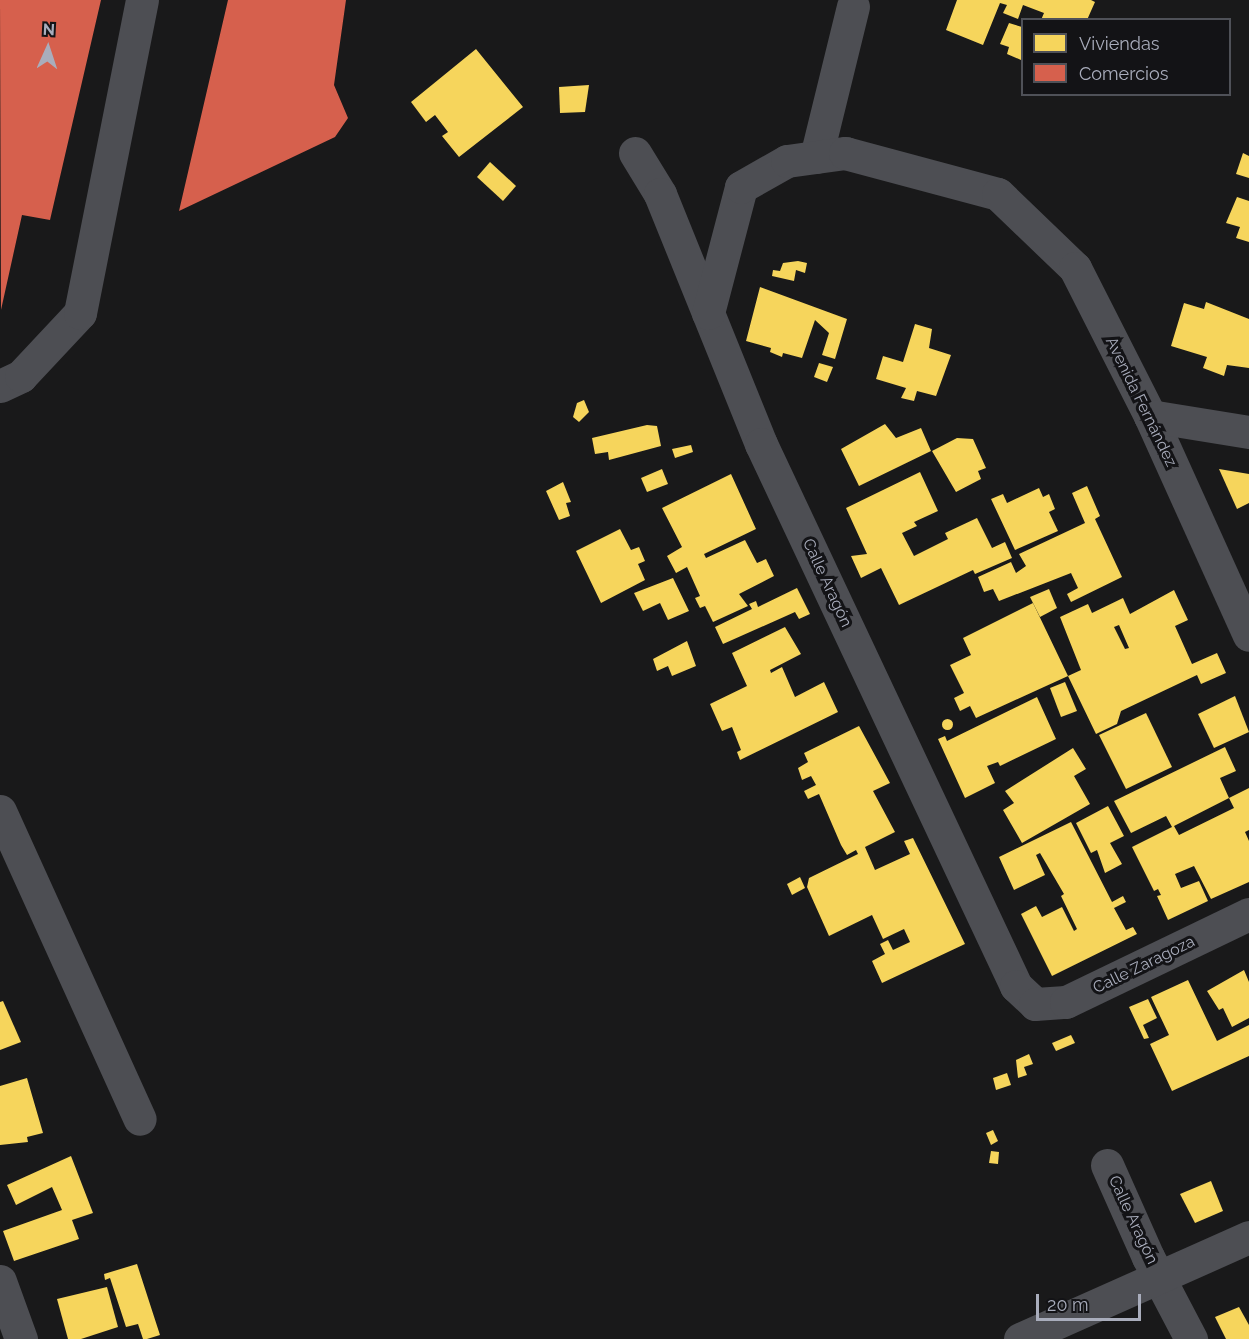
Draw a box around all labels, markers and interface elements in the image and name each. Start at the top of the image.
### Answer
north arrow [18,18,78,78]
legend [1021,18,1231,96]
text: N [42,20,56,39]
text: Viviendas [1079,33,1159,54]
text: Comercios [1079,63,1168,84]
street label: Avenida Fernández [1101,334,1181,470]
street label: Calle Aragón [798,536,856,630]
street label: Calle Zaragoza [1090,932,1198,998]
street label: Calle Aragón [1104,1173,1162,1267]
scale bar [1039,1282,1144,1320]
text: 20 m [1047,1294,1089,1315]

